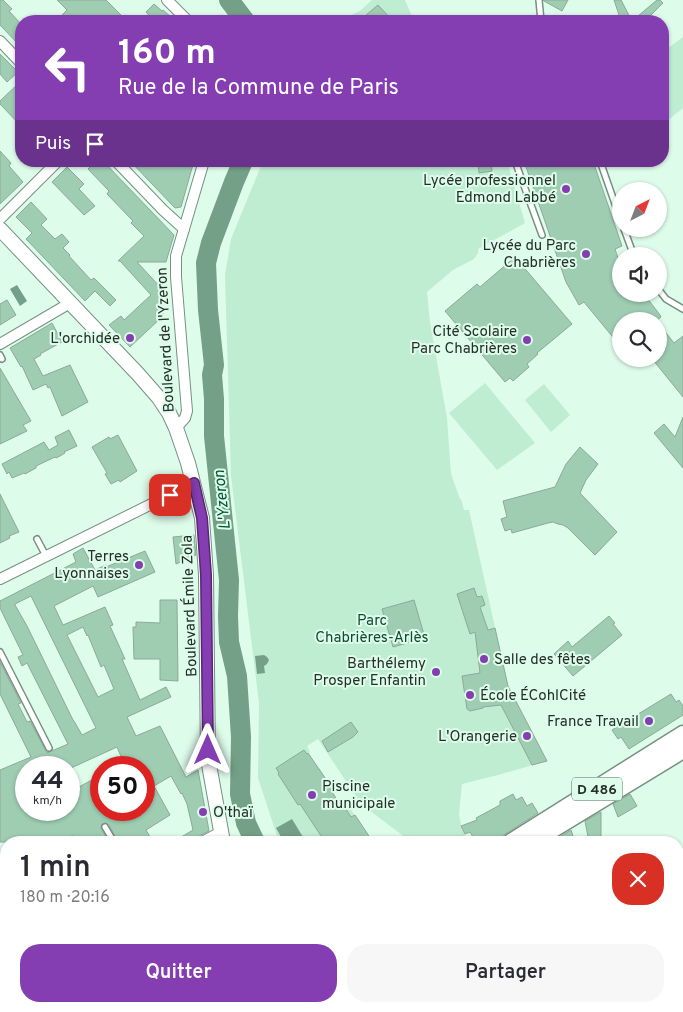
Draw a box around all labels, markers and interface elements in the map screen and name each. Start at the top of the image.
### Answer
text: 160 m [118,32,216,76]
icon: left [35,35,100,100]
text: Rue de la Commune de Paris [118,75,399,102]
icon: arrive [81,130,109,158]
text: Puis [35,132,71,156]
place label: Lycée professionnel Edmond Labbé [423,172,556,208]
north arrow [612,182,668,238]
map controls [612,182,667,367]
marker: Lycée professionnel Edmond Labbé [560,183,572,195]
place label: Lycée du Parc Chabrières [482,237,576,273]
button: sound [612,247,667,302]
marker: Lycée du Parc Chabrières [580,248,592,260]
street label: Boulevard de l'Yzeron [153,267,180,413]
button: search [612,312,667,367]
place label: Cité Scolaire Parc Chabrières [411,323,517,359]
place label: L'orchidée [50,330,120,349]
marker: L'orchidée [124,332,136,344]
marker: Cité Scolaire Parc Chabrières [521,334,533,346]
water label: L'Yzeron [210,469,236,531]
pin [149,474,191,516]
icon: arrive [156,481,184,509]
street label: Boulevard Émile Zola [178,535,202,677]
place label: Terres Lyonnaises [54,548,129,584]
marker: Terres Lyonnaises [133,559,145,571]
park label: Parc Chabrières-Arlès [315,612,429,648]
place label: Salle des fêtes [494,651,591,670]
marker: Salle des fêtes [478,653,490,665]
place label: Barthélemy Prosper Enfantin [313,655,426,691]
marker: Barthélemy Prosper Enfantin [430,666,442,678]
place label: École ÉCohlCité [480,686,586,706]
marker: École ÉCohlCité [464,689,476,701]
place label: France Travail [547,713,639,732]
marker: France Travail [643,715,655,727]
position arrow [181,723,233,775]
place label: L'Orangerie [438,728,517,747]
marker: L'Orangerie [521,730,533,742]
speed limit sign: 50 [90,756,155,821]
text: 44 [31,766,64,798]
place label: Piscine municipale [322,778,395,814]
road number: D 486 [572,778,622,801]
marker: Piscine municipale [306,789,318,801]
text: km/h [33,793,62,809]
place label: O'thaï [213,804,254,823]
marker: O'thaï [197,806,209,818]
text: 1 min [20,850,91,887]
button: close [612,853,664,905]
text: 180 m · 20:16 [20,888,110,908]
button: Quitter [20,944,337,1002]
button: Partager [347,944,664,1002]

